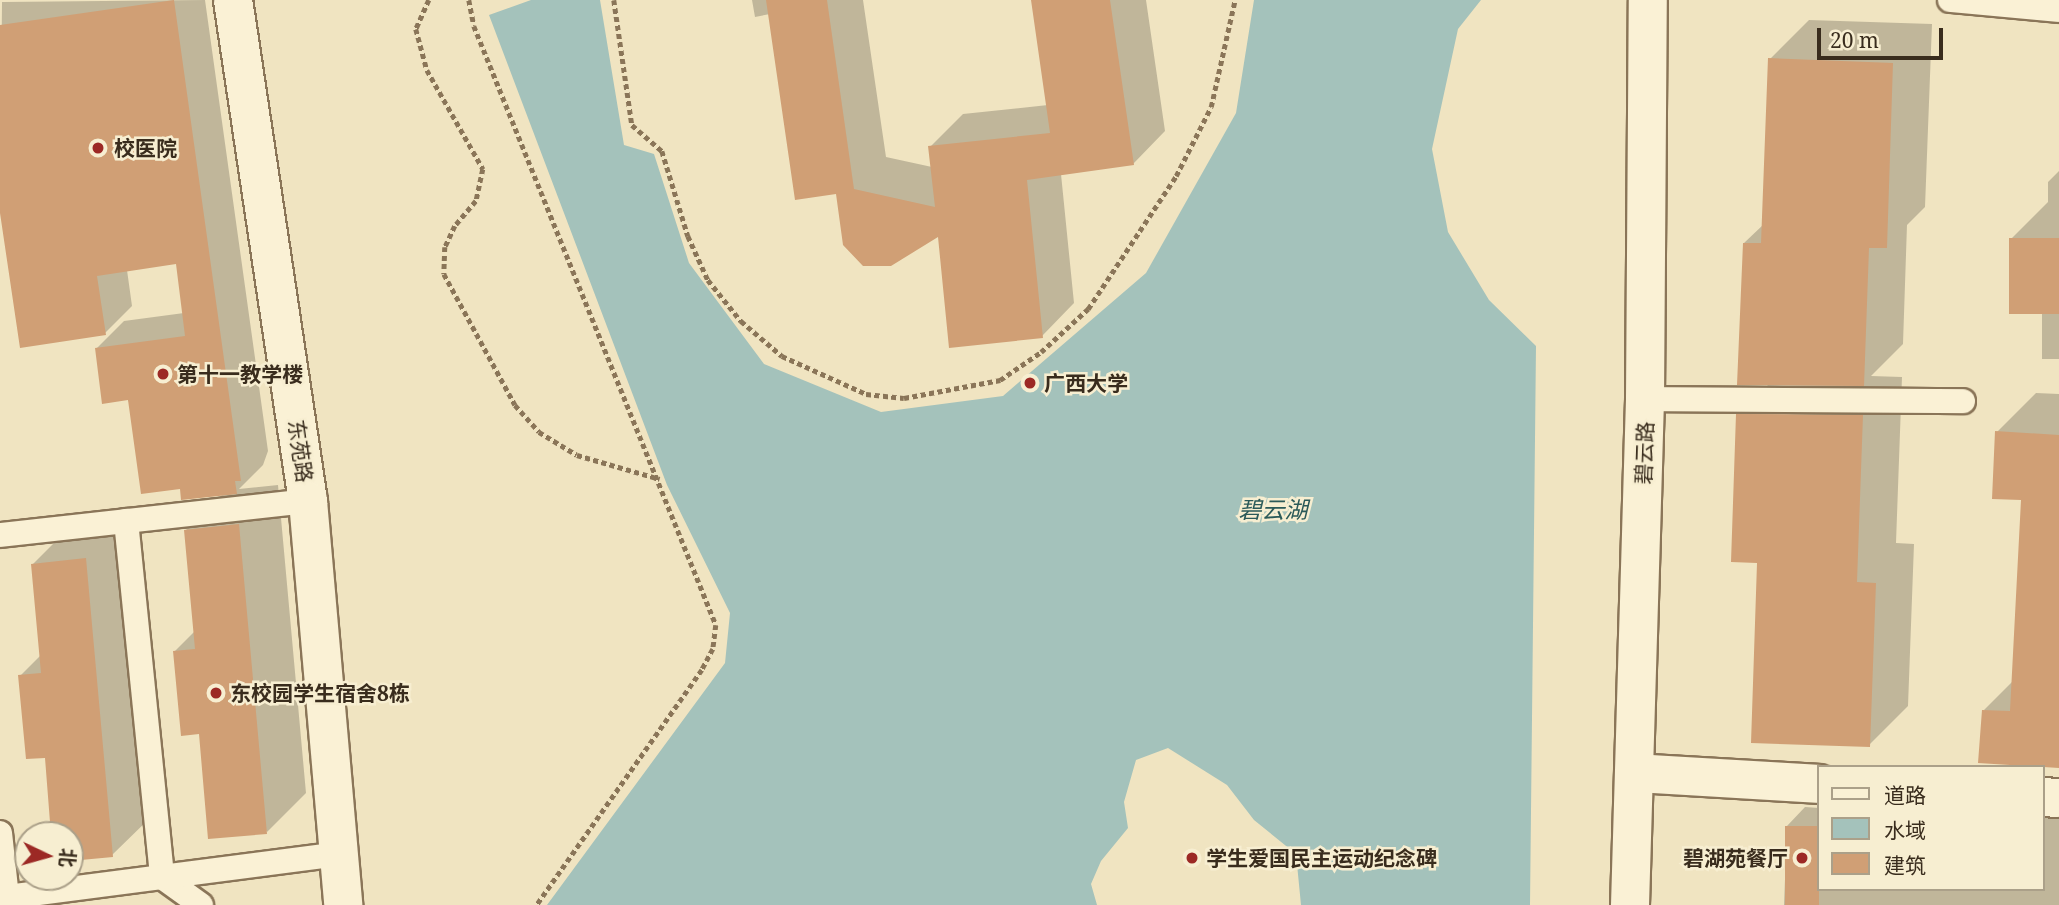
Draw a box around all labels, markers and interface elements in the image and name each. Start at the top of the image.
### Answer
scale bar [1821,14,1947,58]
text: 20 m [1830,26,1879,54]
place label: 校医院 [114,135,177,161]
marker: 校医院 [88,138,108,158]
place label: 第十一教学楼 [177,361,303,387]
marker: 第十一教学楼 [155,366,171,382]
place label: 广西大学 [1044,370,1128,396]
marker: 广西大学 [1022,375,1038,391]
street label: 东苑路 [284,418,318,484]
street label: 碧云路 [1630,421,1658,485]
water label: 碧云湖 [1239,495,1307,523]
place label: 东校园学生宿舍8栋 [230,680,410,706]
marker: 东校园学生宿舍8栋 [208,685,224,701]
legend [1818,765,2045,891]
text: 道路 [1884,781,1926,809]
text: 水域 [1884,816,1926,844]
north arrow [14,821,84,891]
place label: 学生爱国民主运动纪念碑 [1206,845,1437,871]
place label: 碧湖苑餐厅 [1683,845,1788,871]
text: 北 [54,847,82,868]
marker: 学生爱国民主运动纪念碑 [1184,850,1200,866]
marker: 碧湖苑餐厅 [1794,850,1810,866]
text: 建筑 [1884,851,1926,879]

